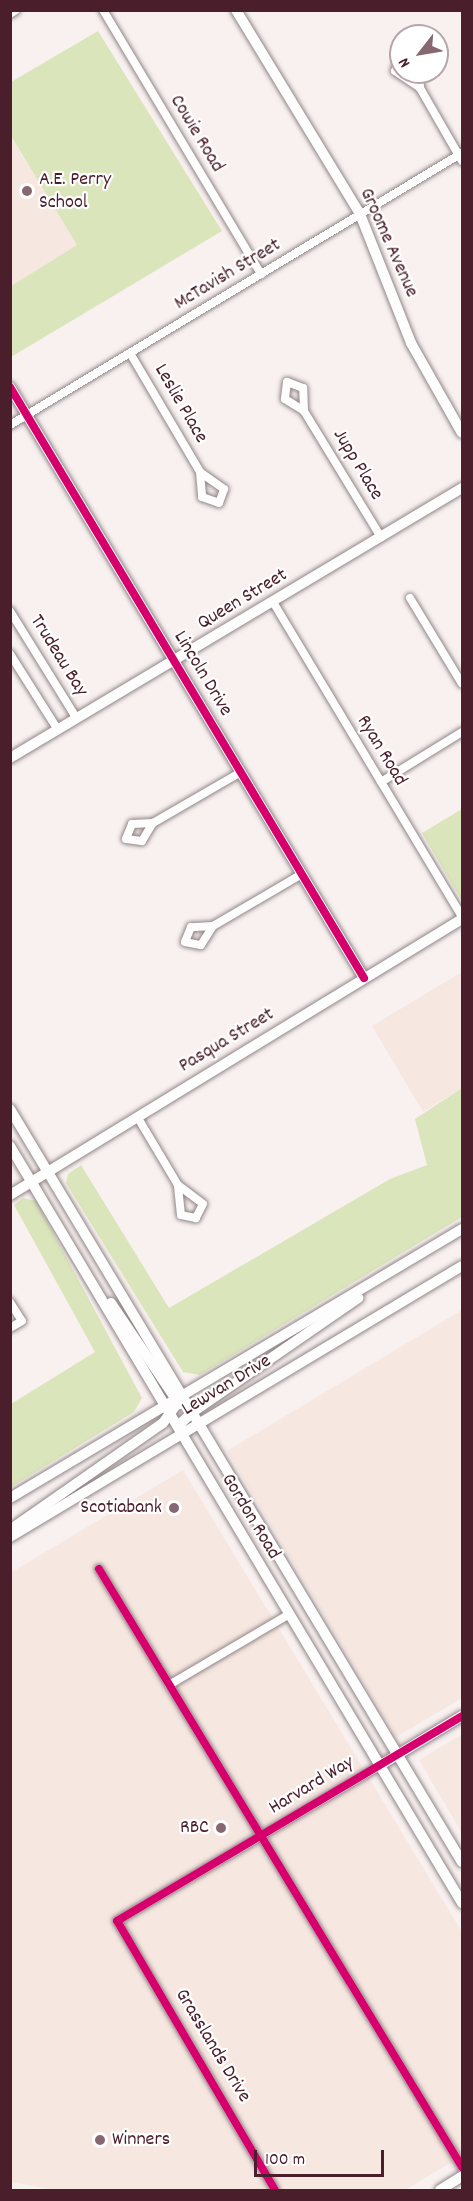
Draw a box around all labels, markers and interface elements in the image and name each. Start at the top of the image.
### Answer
north arrow [389,24,449,84]
text: N [393,53,417,72]
street label: Cowie Road [164,91,228,177]
place label: A.E. Perry School [39,168,111,215]
marker: A.E. Perry School [20,184,34,198]
street label: Groome Avenue [353,185,423,301]
street label: McTavish Street [170,234,286,316]
street label: Leslie Place [148,360,212,448]
street label: Jupp Place [326,425,388,505]
street label: Queen Street [194,564,292,636]
street label: Trudeau Bay [24,611,92,701]
street label: Lincoln Drive [167,627,237,721]
street label: Ryan Road [351,711,411,791]
street label: Pasqua Street [175,1003,279,1079]
street label: Lewvan Drive [178,1350,276,1422]
street label: Gordon Road [215,1470,285,1564]
place label: Scotiabank [80,1496,162,1520]
marker: Scotiabank [167,1501,181,1515]
street label: Harvard Way [265,1751,359,1821]
place label: RBC [180,1816,209,1840]
marker: RBC [214,1821,228,1835]
street label: Grasslands Drive [169,1985,255,2107]
place label: Winners [112,2128,170,2152]
marker: Winners [93,2133,107,2147]
scale bar [257,2138,388,2176]
text: 100 m [265,2148,305,2173]

